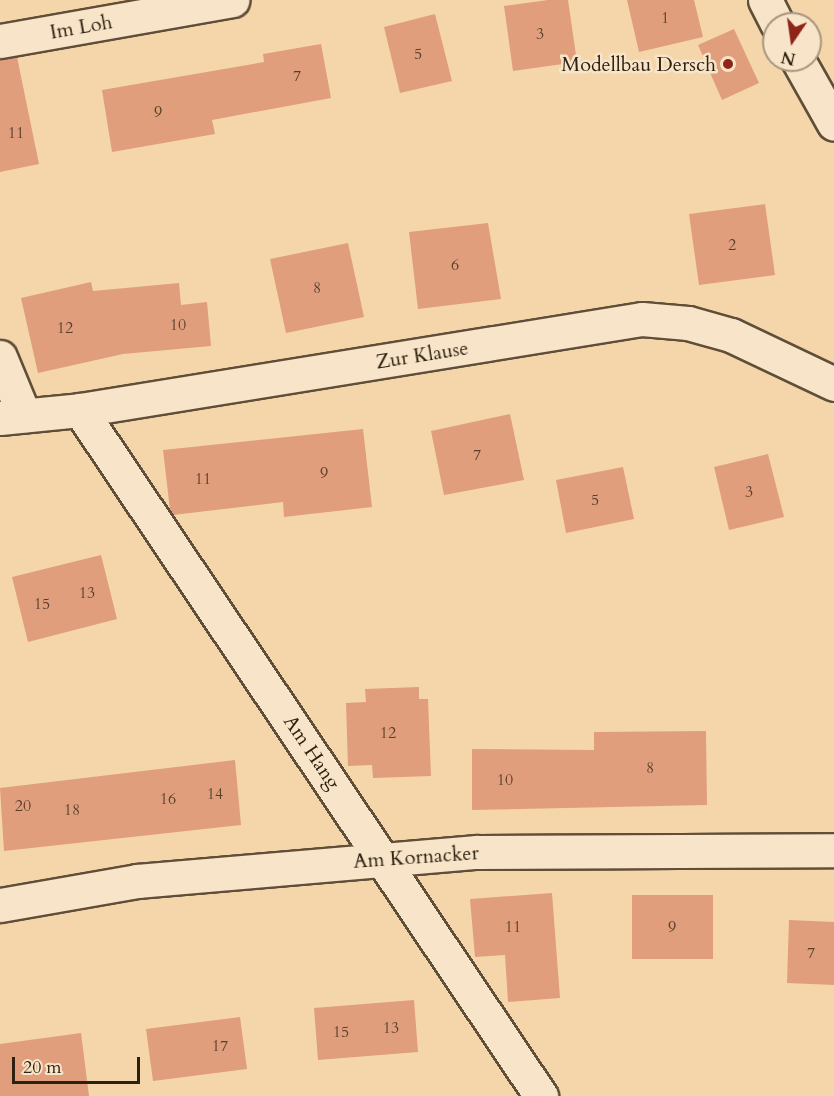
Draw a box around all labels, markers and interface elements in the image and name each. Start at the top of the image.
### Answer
house number: 1 [661,8,669,28]
street label: Im Loh [48,10,114,44]
north arrow [762,12,822,72]
house number: 3 [536,24,544,44]
house number: 5 [414,44,422,64]
text: N [779,45,798,70]
place label: Modellbau Dersch [561,52,716,76]
marker: Modellbau Dersch [721,57,735,71]
house number: 7 [293,66,301,86]
house number: 9 [154,102,162,122]
house number: 11 [8,123,24,143]
house number: 2 [728,235,736,255]
house number: 6 [451,255,459,275]
house number: 8 [313,278,321,298]
house number: 10 [170,315,186,335]
house number: 12 [57,318,73,338]
street label: Zur Klause [374,336,470,374]
house number: 7 [473,445,481,465]
house number: 9 [320,463,328,483]
house number: 11 [195,469,211,489]
house number: 3 [745,482,753,502]
house number: 5 [591,490,599,510]
house number: 13 [79,583,95,603]
house number: 15 [34,594,50,614]
street label: Am Hang [278,710,346,794]
house number: 12 [380,723,396,743]
house number: 8 [646,758,654,778]
house number: 10 [497,770,513,790]
house number: 14 [207,784,223,804]
house number: 16 [160,789,176,809]
house number: 20 [15,796,31,816]
house number: 18 [64,800,80,820]
street label: Am Kornacker [352,841,480,873]
house number: 11 [505,917,521,937]
house number: 9 [668,917,676,937]
house number: 7 [807,943,815,963]
house number: 13 [383,1018,399,1038]
house number: 15 [333,1022,349,1042]
house number: 17 [212,1036,228,1056]
scale bar [15,1045,142,1083]
text: 20 m [23,1055,62,1080]

